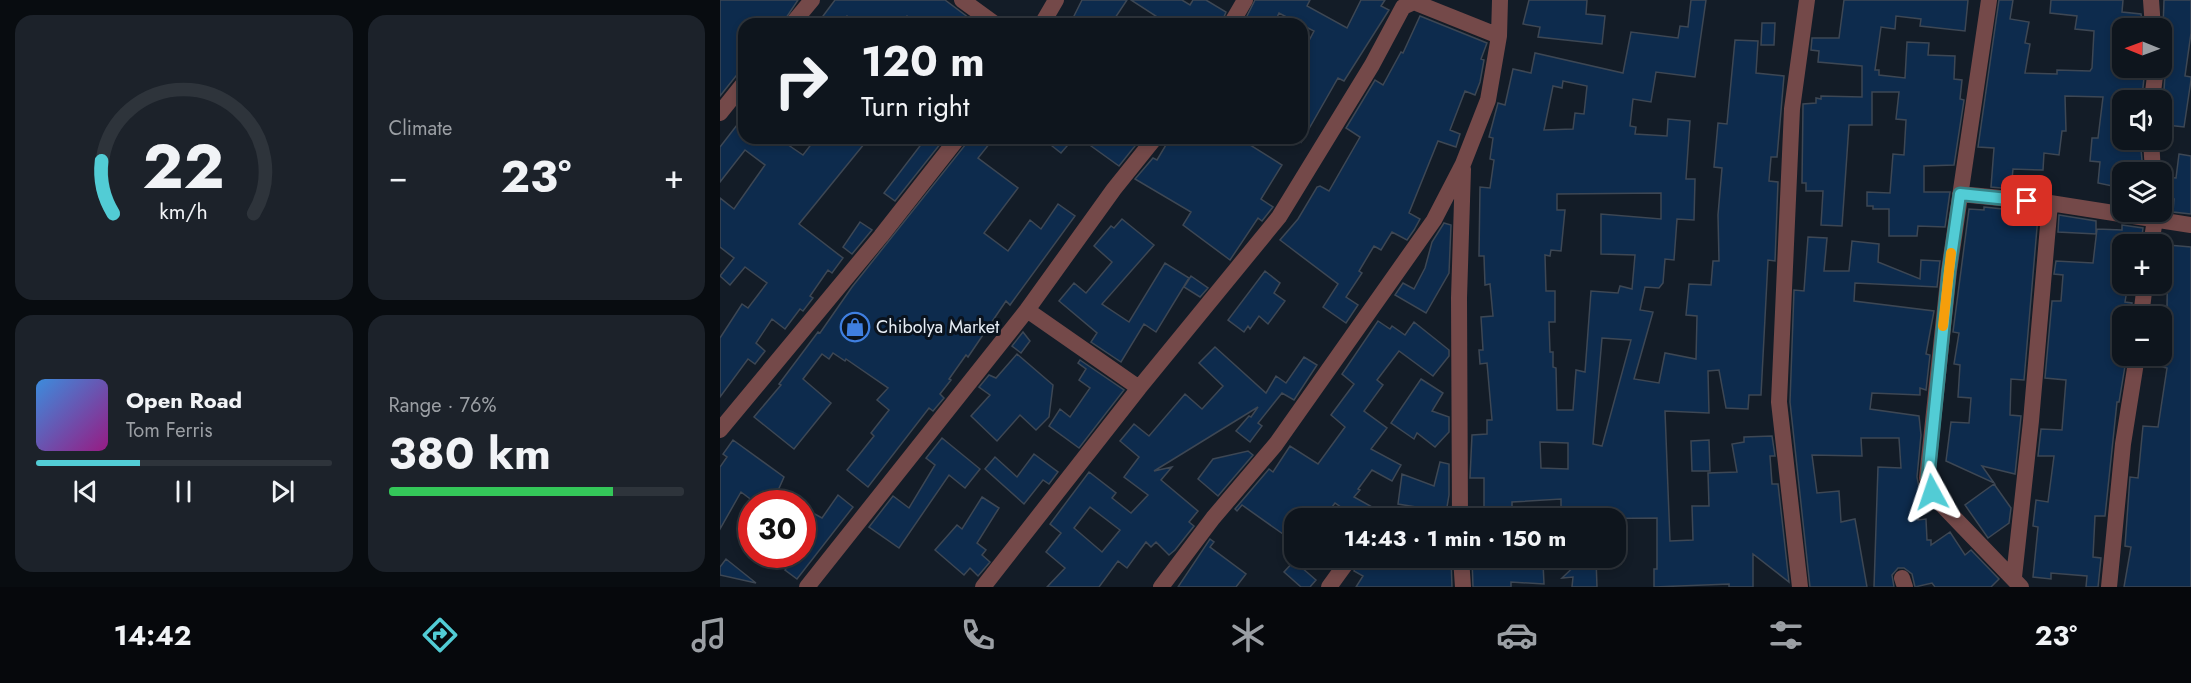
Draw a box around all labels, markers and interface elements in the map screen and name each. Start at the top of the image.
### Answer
north arrow [2112,18,2172,78]
map controls [2112,18,2172,366]
text: 120 m [861,31,985,92]
icon: right [762,42,840,120]
text: Turn right [861,87,969,126]
button: sound [2112,90,2172,150]
text: Climate [389,114,452,143]
text: 22 [143,121,225,211]
text: 23° [500,144,571,209]
text: − [389,153,408,200]
text: + [664,153,684,200]
button: layers [2112,162,2172,222]
pin [2001,175,2052,226]
icon: arrive [2010,184,2043,217]
text: km/h [160,197,208,228]
button: + [2112,234,2172,294]
button: − [2112,306,2172,366]
shop icon: Chibolya Market [839,311,871,343]
place label: Chibolya Market [876,314,1000,340]
text: Open Road [126,384,242,416]
text: Range · 76% [389,391,497,420]
text: Tom Ferris [126,416,213,445]
text: 380 km [389,421,551,486]
position arrow [1900,460,1964,524]
icon: previous [69,475,102,508]
icon: pause [167,475,200,508]
icon: next [266,475,299,508]
speed limit sign: 30 [738,490,816,568]
text: 14:43 · 1 min · 150 m [1344,522,1566,554]
icon: directions [419,614,461,656]
icon: music [688,614,730,656]
icon: phone [957,614,999,656]
icon: climate [1227,614,1269,656]
icon: car [1496,614,1538,656]
icon: filters [1765,614,1807,656]
text: 14:42 [114,616,192,655]
text: 23° [2035,616,2077,655]

